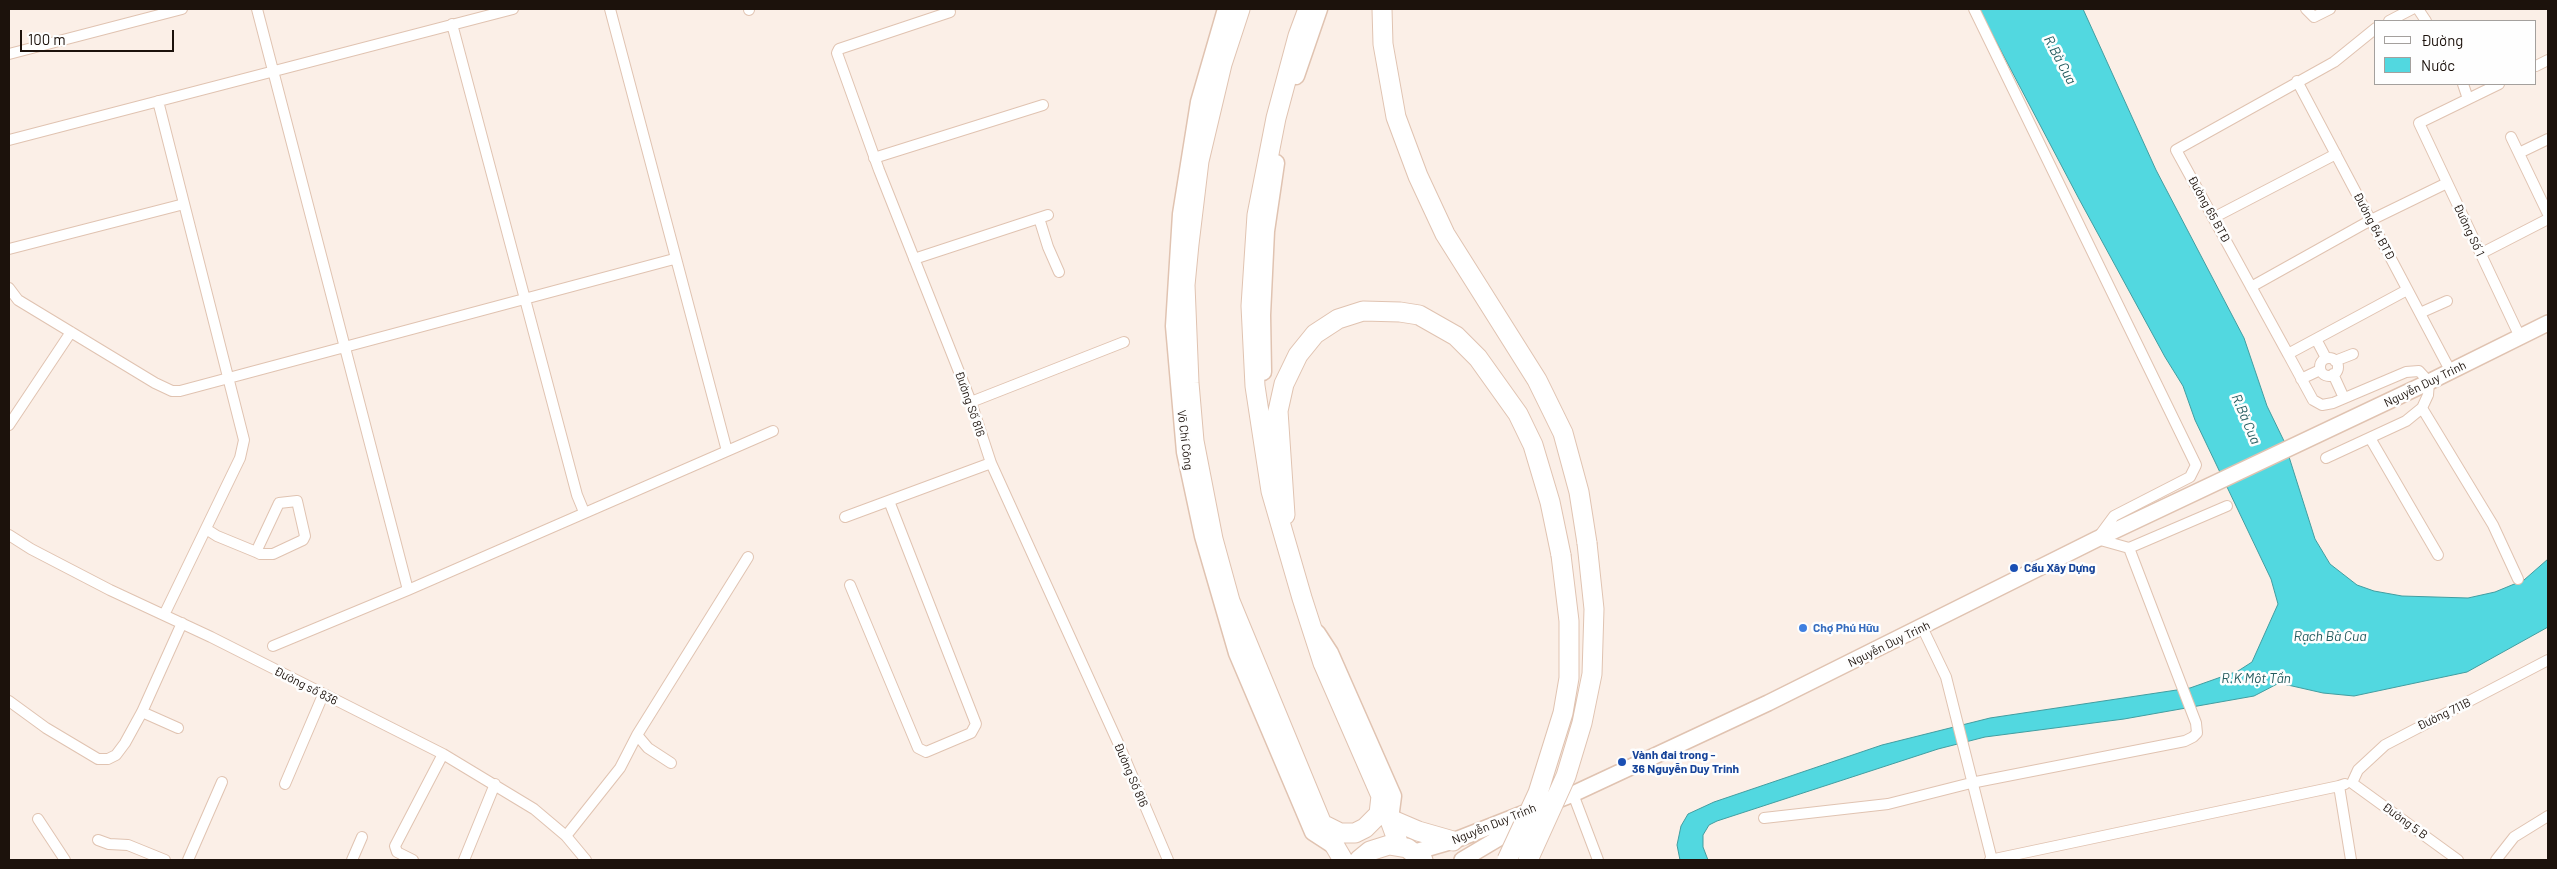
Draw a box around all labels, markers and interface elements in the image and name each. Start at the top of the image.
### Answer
scale bar [22,20,176,52]
legend [2374,20,2537,85]
text: 100 m [28,30,66,48]
text: Đường [2421,31,2463,49]
water label: R.Bà Cua [2040,33,2080,87]
text: Nước [2421,56,2455,74]
street label: Đường 65 BTĐ [2185,173,2233,245]
street label: Đường 64 BTĐ [2350,190,2398,262]
street label: Đường Số 1 [2451,201,2487,259]
street label: Nguyễn Duy Trinh [2382,358,2468,410]
street label: Đường Số 816 [952,369,988,439]
water label: R.Bà Cua [2228,391,2264,447]
street label: Võ Chí Công [1174,409,1196,471]
place label: Cầu Xây Dựng [2024,561,2096,575]
marker: Cầu Xây Dựng [2008,562,2020,574]
street label: Nguyễn Duy Trinh [1846,618,1932,670]
place label: Chợ Phú Hữu [1813,621,1879,635]
marker: Chợ Phú Hữu [1797,622,1809,634]
water label: Rạch Bà Cua [2293,628,2367,644]
street label: Đường số 836 [272,664,340,708]
water label: R.K Một Tần [2221,670,2291,686]
street label: Đường 711B [2415,695,2473,733]
street label: Đường Số 816 [1111,741,1151,809]
place label: Vành đai trong - 36 Nguyễn Duy Trinh [1632,748,1739,776]
marker: Vành đai trong - 36 Nguyễn Duy Trinh [1616,756,1628,768]
street label: Đường 5 B [2380,800,2430,842]
street label: Nguyễn Duy Trinh [1450,801,1538,847]

